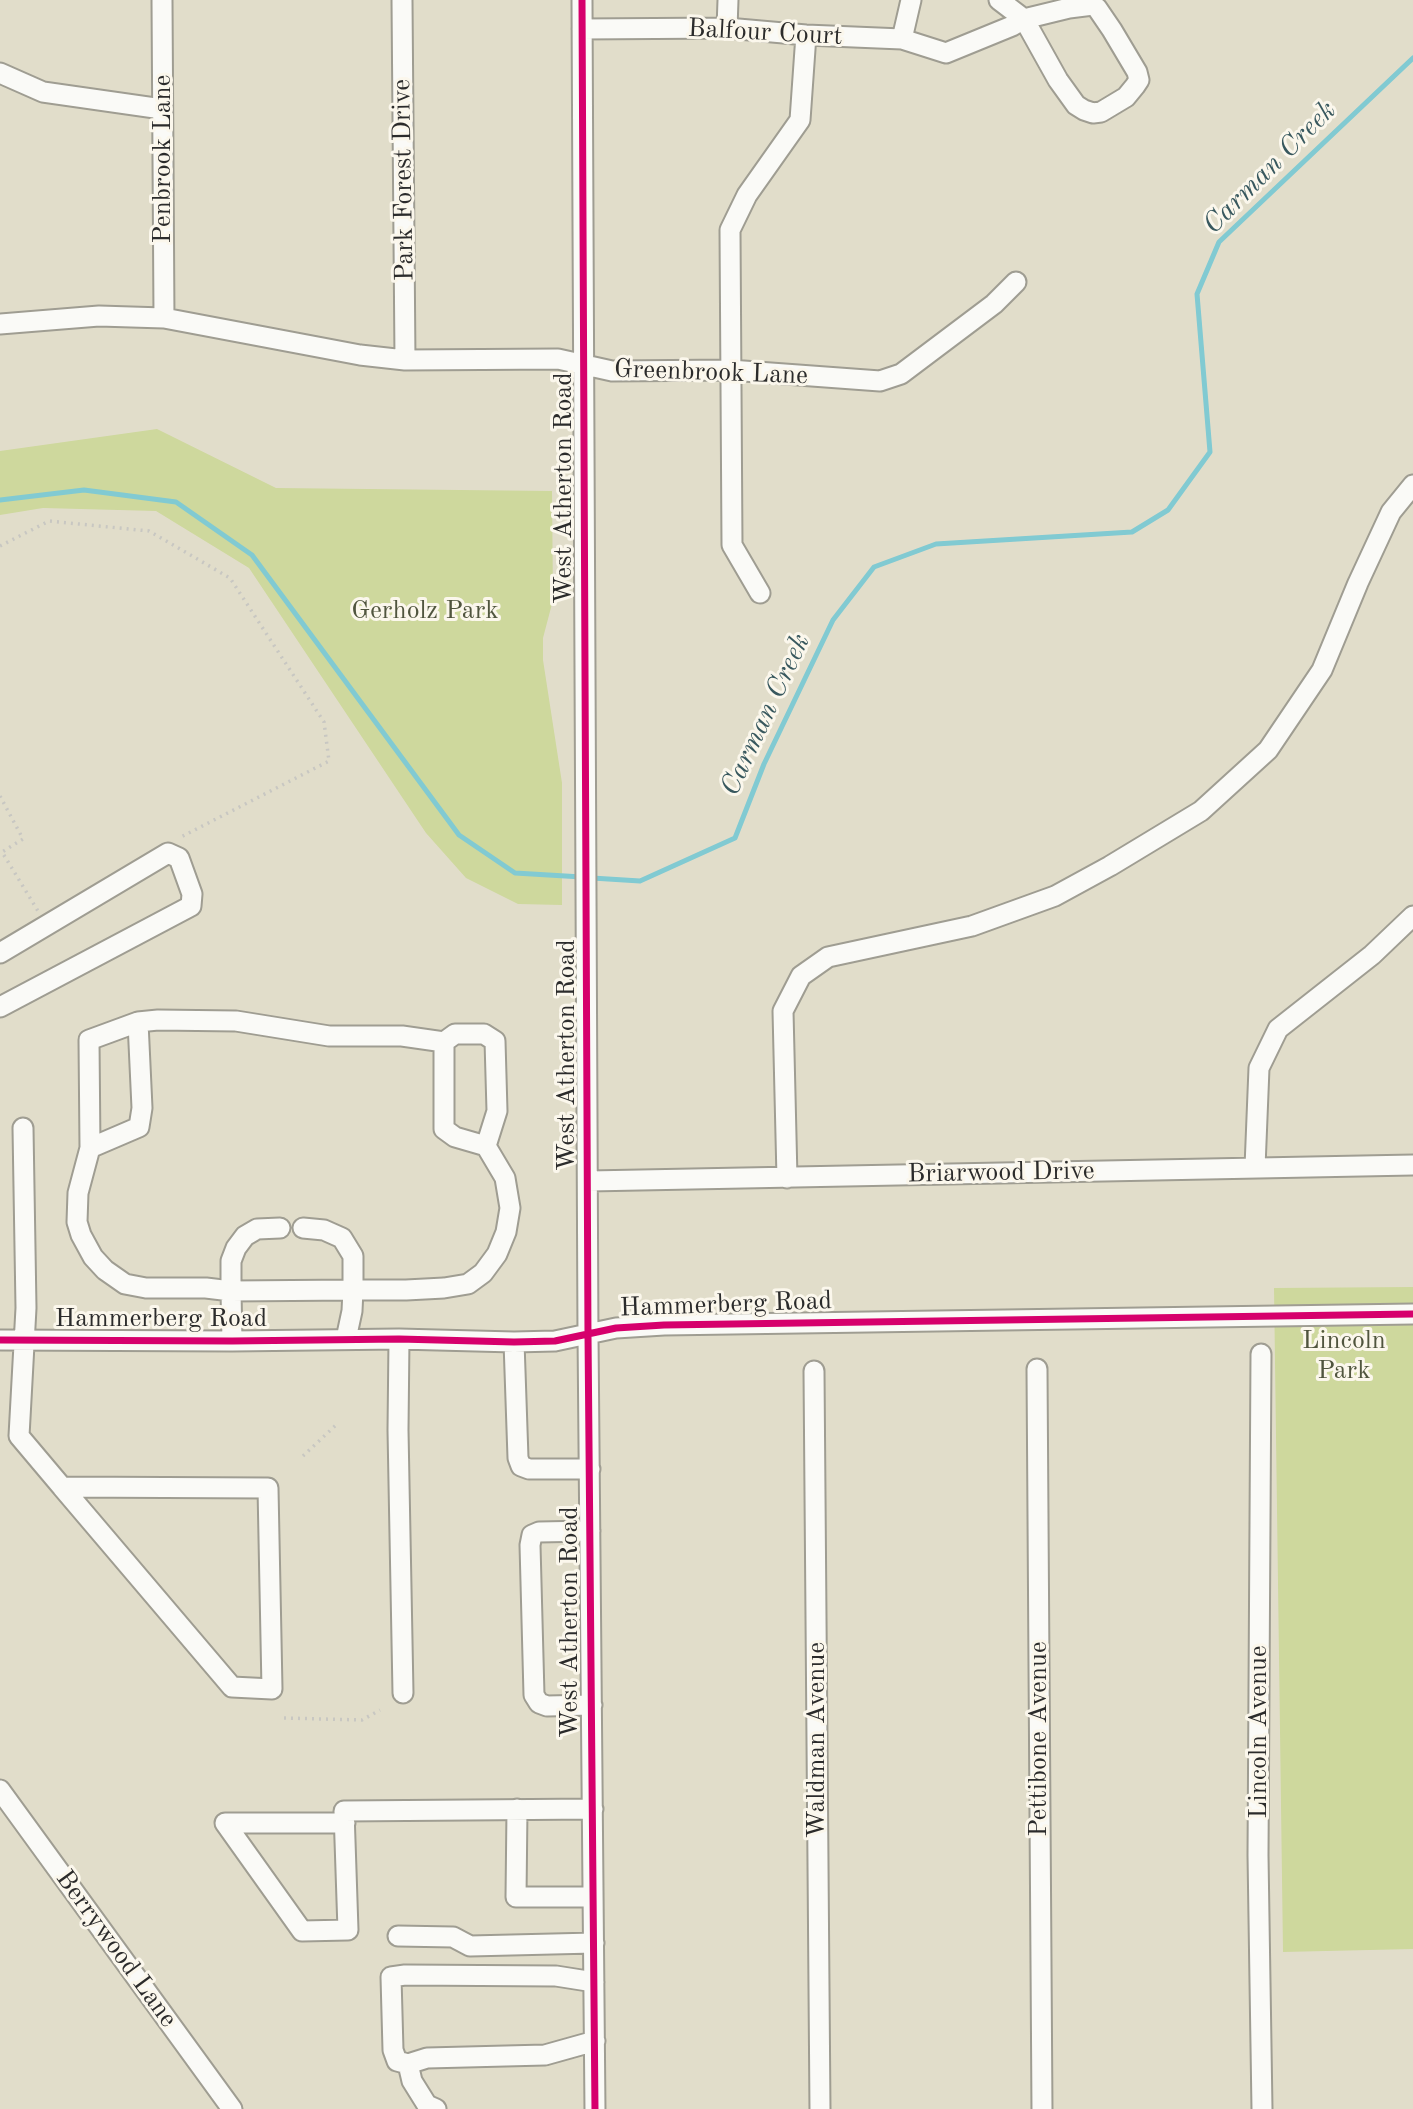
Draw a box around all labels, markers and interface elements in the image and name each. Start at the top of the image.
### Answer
street label: Balfour Court [687,13,843,53]
street label: Penbrook Lane [147,74,179,244]
street label: Park Forest Drive [387,79,421,281]
water label: Carman Creek [1196,94,1344,242]
street label: Greenbrook Lane [613,354,809,392]
street label: West Atherton Road [548,372,580,604]
park label: Gerholz Park [351,595,499,627]
water label: Carman Creek [714,629,818,801]
street label: West Atherton Road [551,939,583,1171]
street label: Briarwood Drive [907,1156,1095,1190]
street label: Hammerberg Road [619,1286,833,1324]
street label: Hammerberg Road [55,1303,267,1335]
park label: Lincoln Park [1302,1325,1386,1386]
street label: West Atherton Road [554,1506,586,1738]
street label: Pettibone Avenue [1023,1641,1055,1837]
street label: Waldman Avenue [801,1642,833,1838]
street label: Lincoln Avenue [1243,1645,1275,1819]
street label: Berrywood Lane [48,1864,184,2034]

